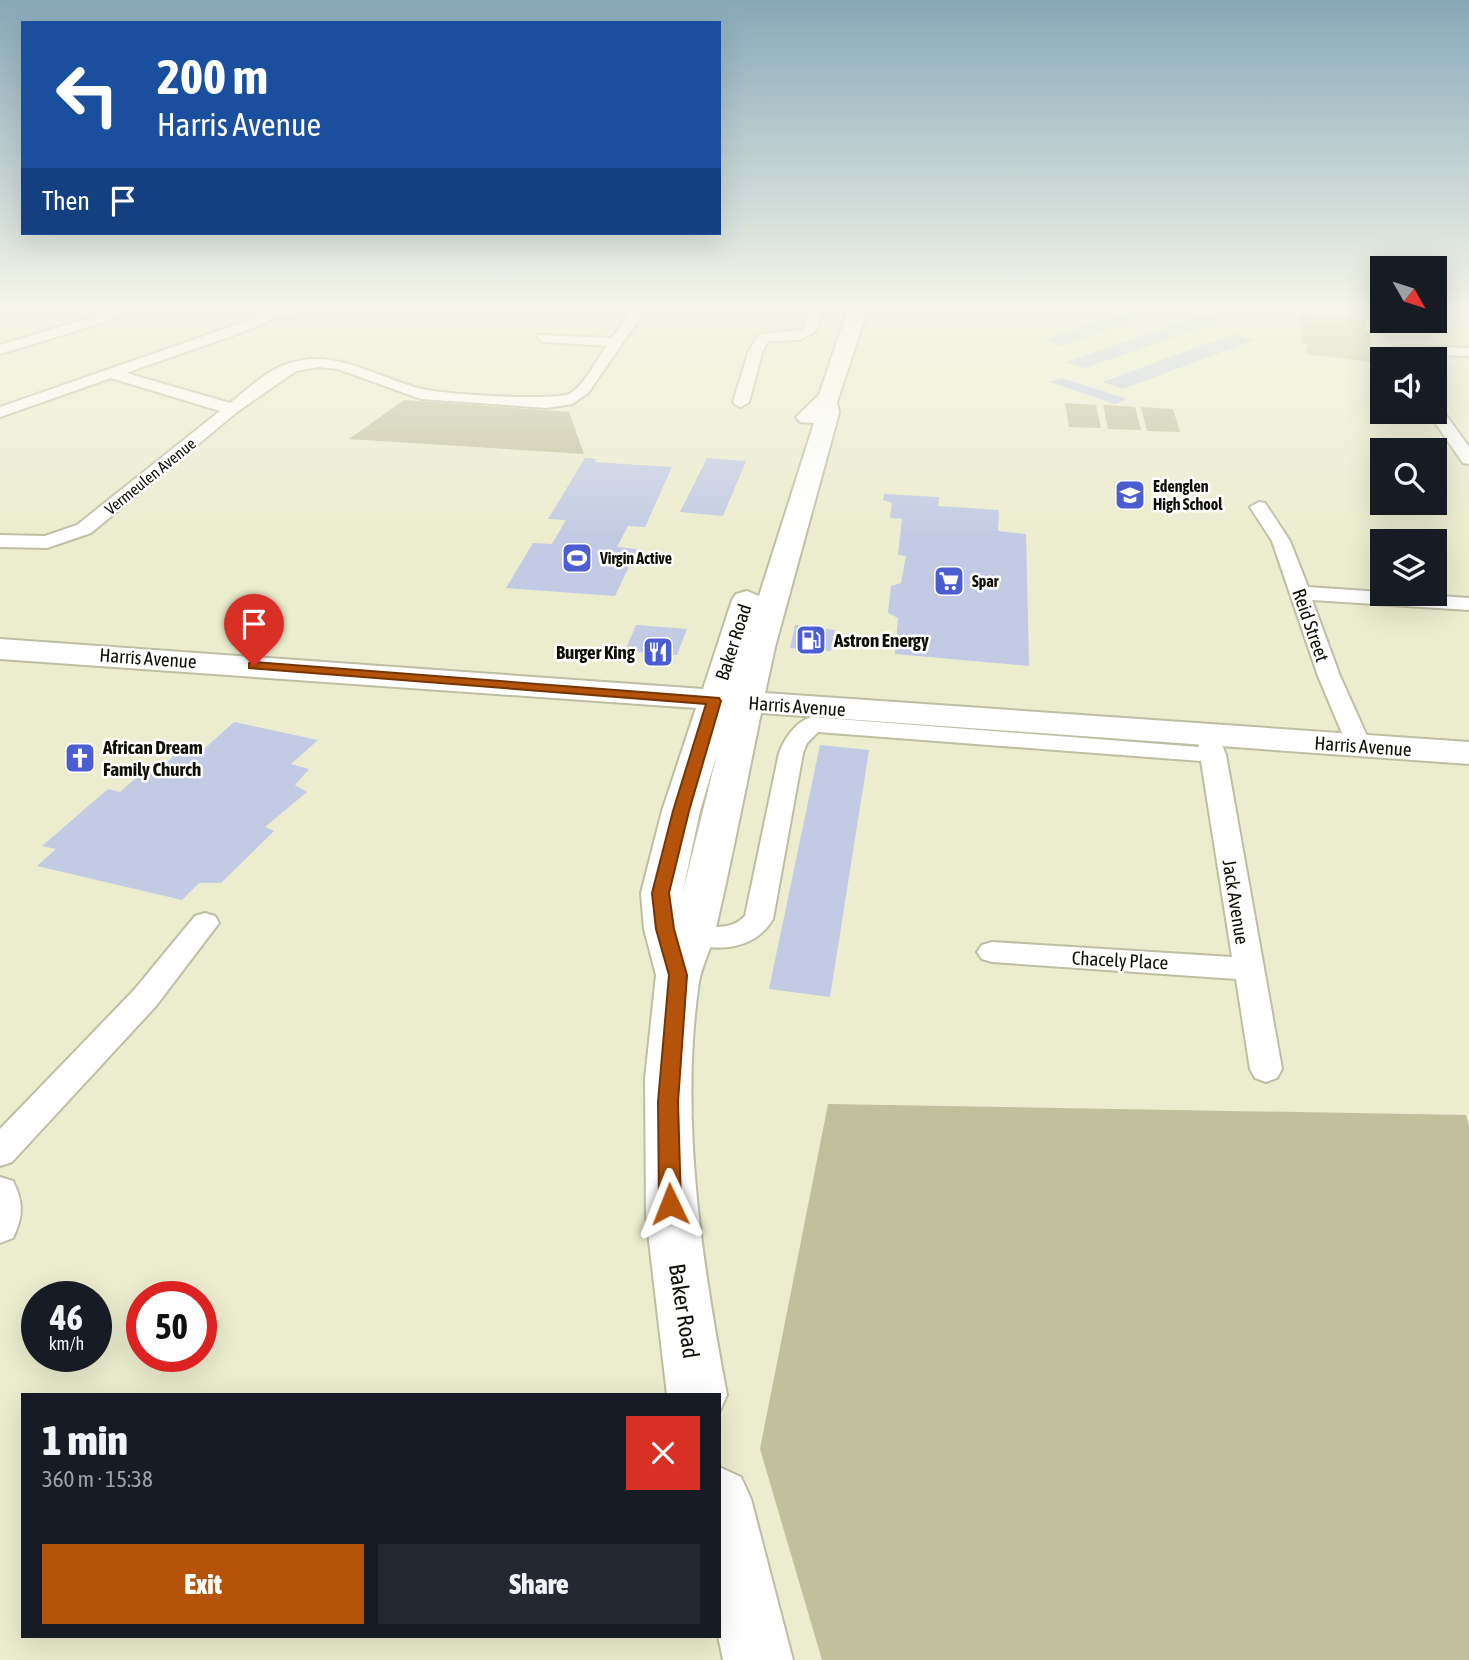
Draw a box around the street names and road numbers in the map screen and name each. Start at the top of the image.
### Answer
street label: Vermeulen Avenue [101,434,199,518]
street label: Reid Street [1288,586,1334,664]
street label: Baker Road [710,601,756,683]
street label: Harris Avenue [99,644,197,672]
street label: Harris Avenue [748,692,846,720]
street label: Harris Avenue [1314,732,1412,760]
street label: Jack Avenue [1218,858,1254,946]
street label: Chacely Place [1071,946,1169,974]
street label: Baker Road [664,1262,704,1360]

